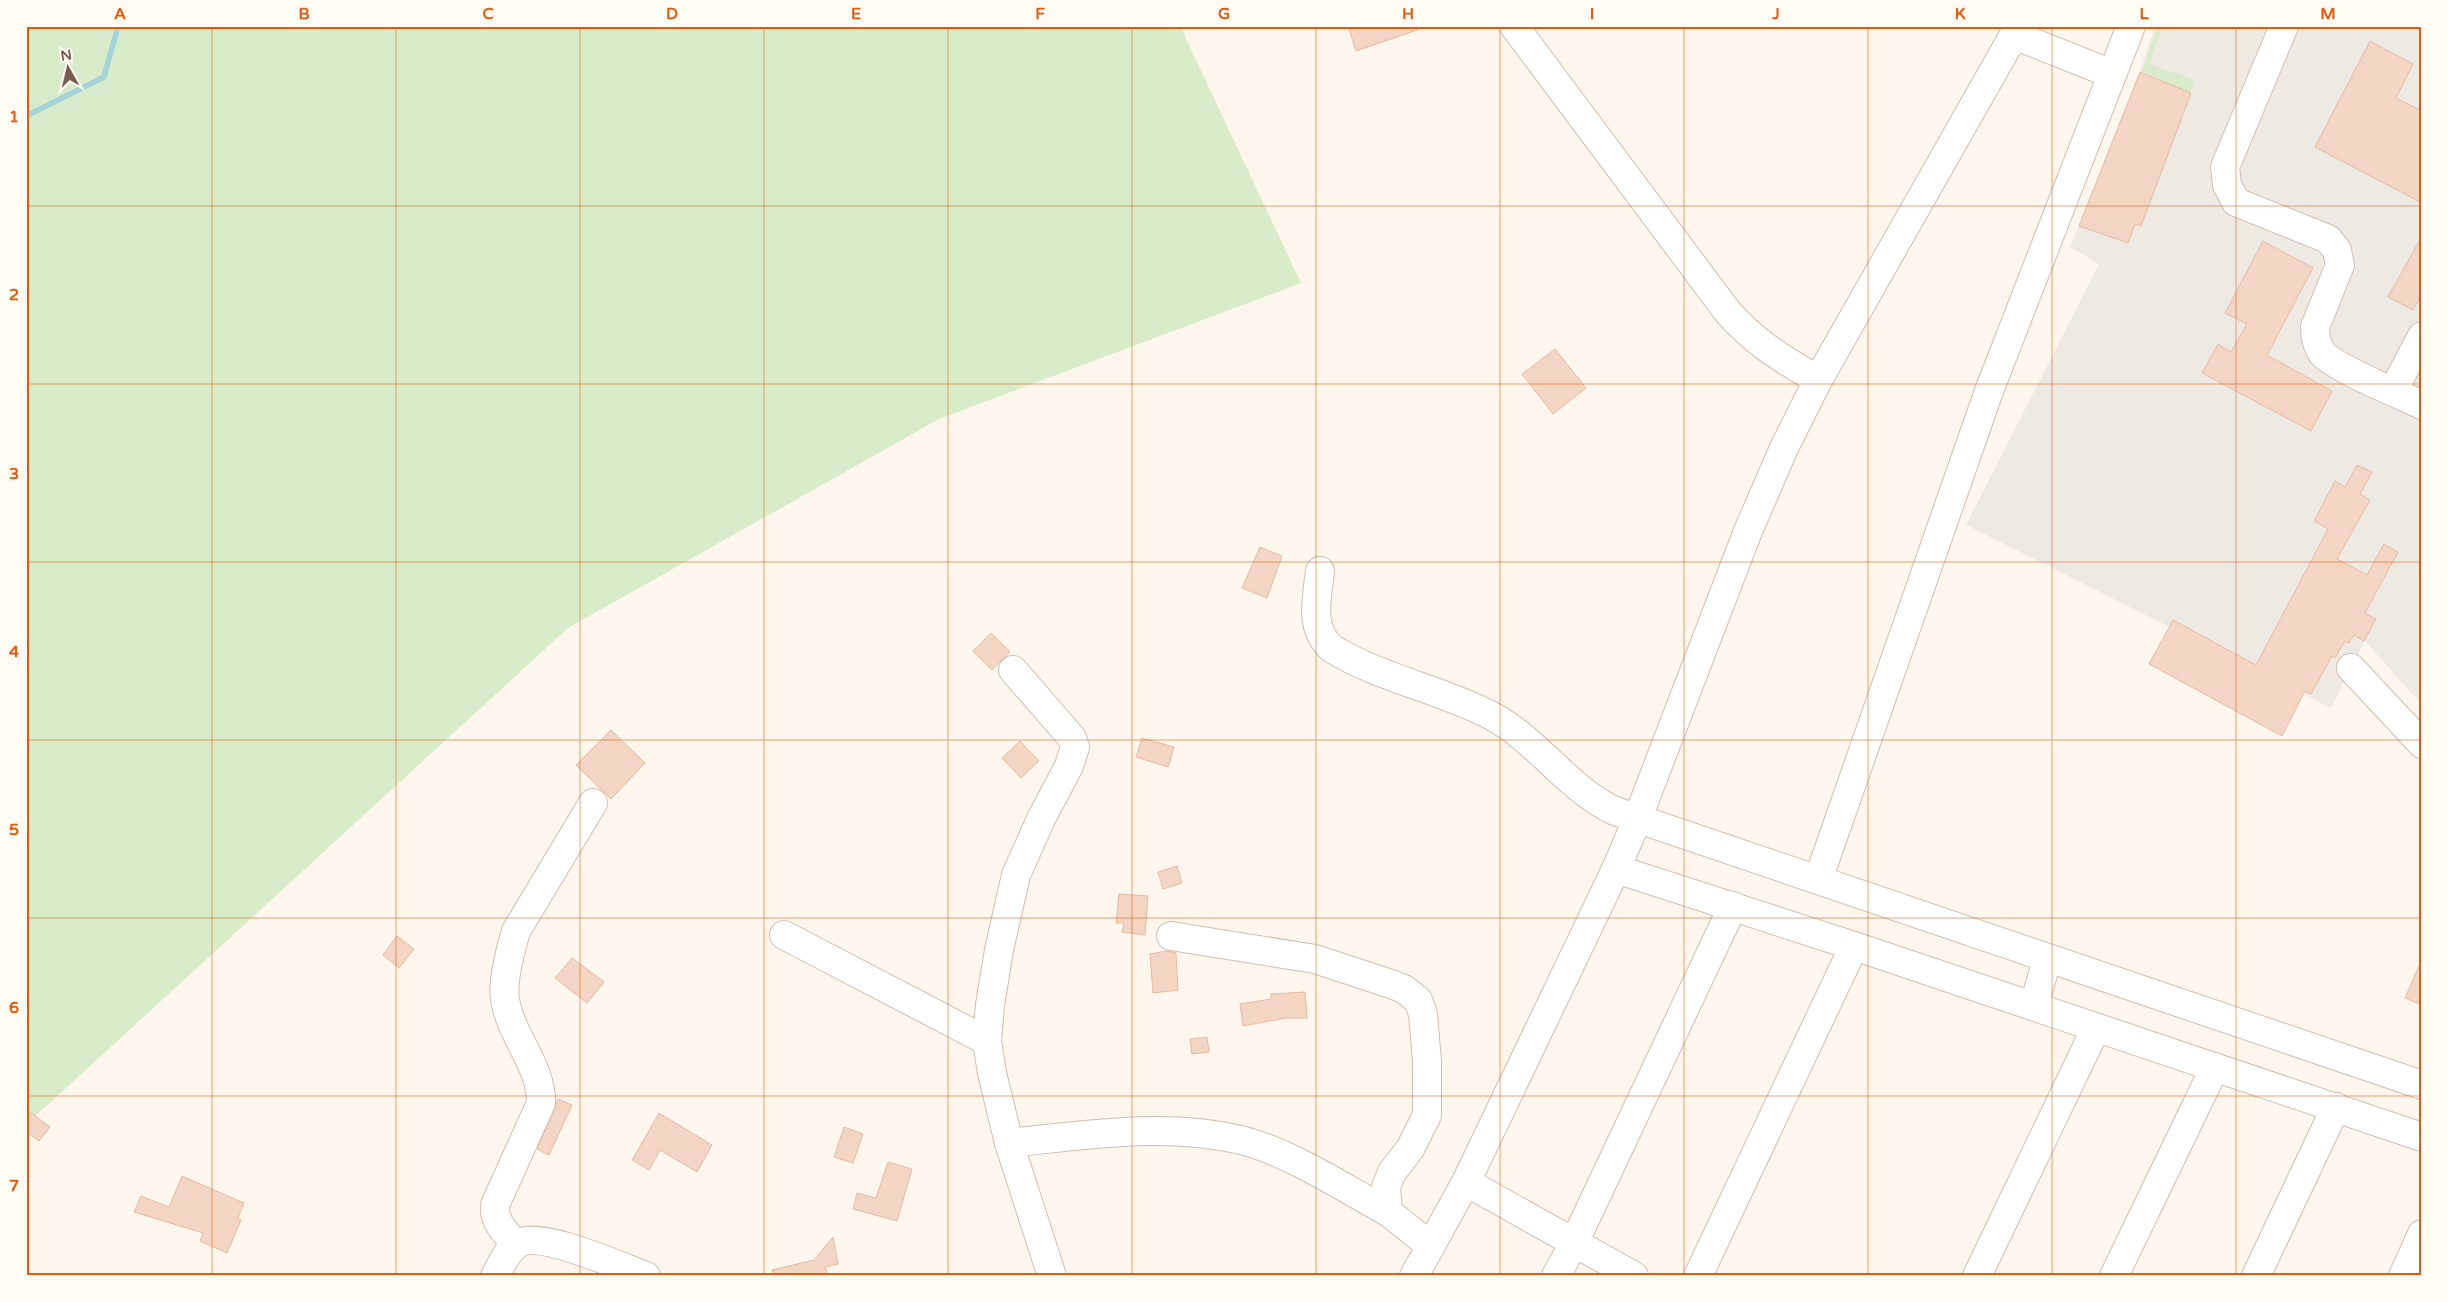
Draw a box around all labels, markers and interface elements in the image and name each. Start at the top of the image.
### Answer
text: A [114,4,126,24]
text: B [298,4,310,24]
text: C [482,4,494,24]
text: D [666,4,678,24]
text: E [851,4,861,24]
text: F [1035,4,1045,24]
text: G [1218,4,1230,24]
text: H [1402,4,1414,24]
text: I [1590,4,1594,24]
text: J [1771,4,1780,24]
text: K [1955,4,1966,24]
text: L [2139,4,2149,24]
text: M [2320,4,2336,24]
north arrow [42,42,92,92]
text: N [60,46,73,65]
text: 1 [9,107,19,127]
text: 2 [9,285,19,305]
text: 3 [9,464,19,484]
text: 4 [9,642,19,662]
text: 5 [9,820,19,840]
text: 6 [9,998,19,1018]
text: 7 [9,1176,19,1196]

